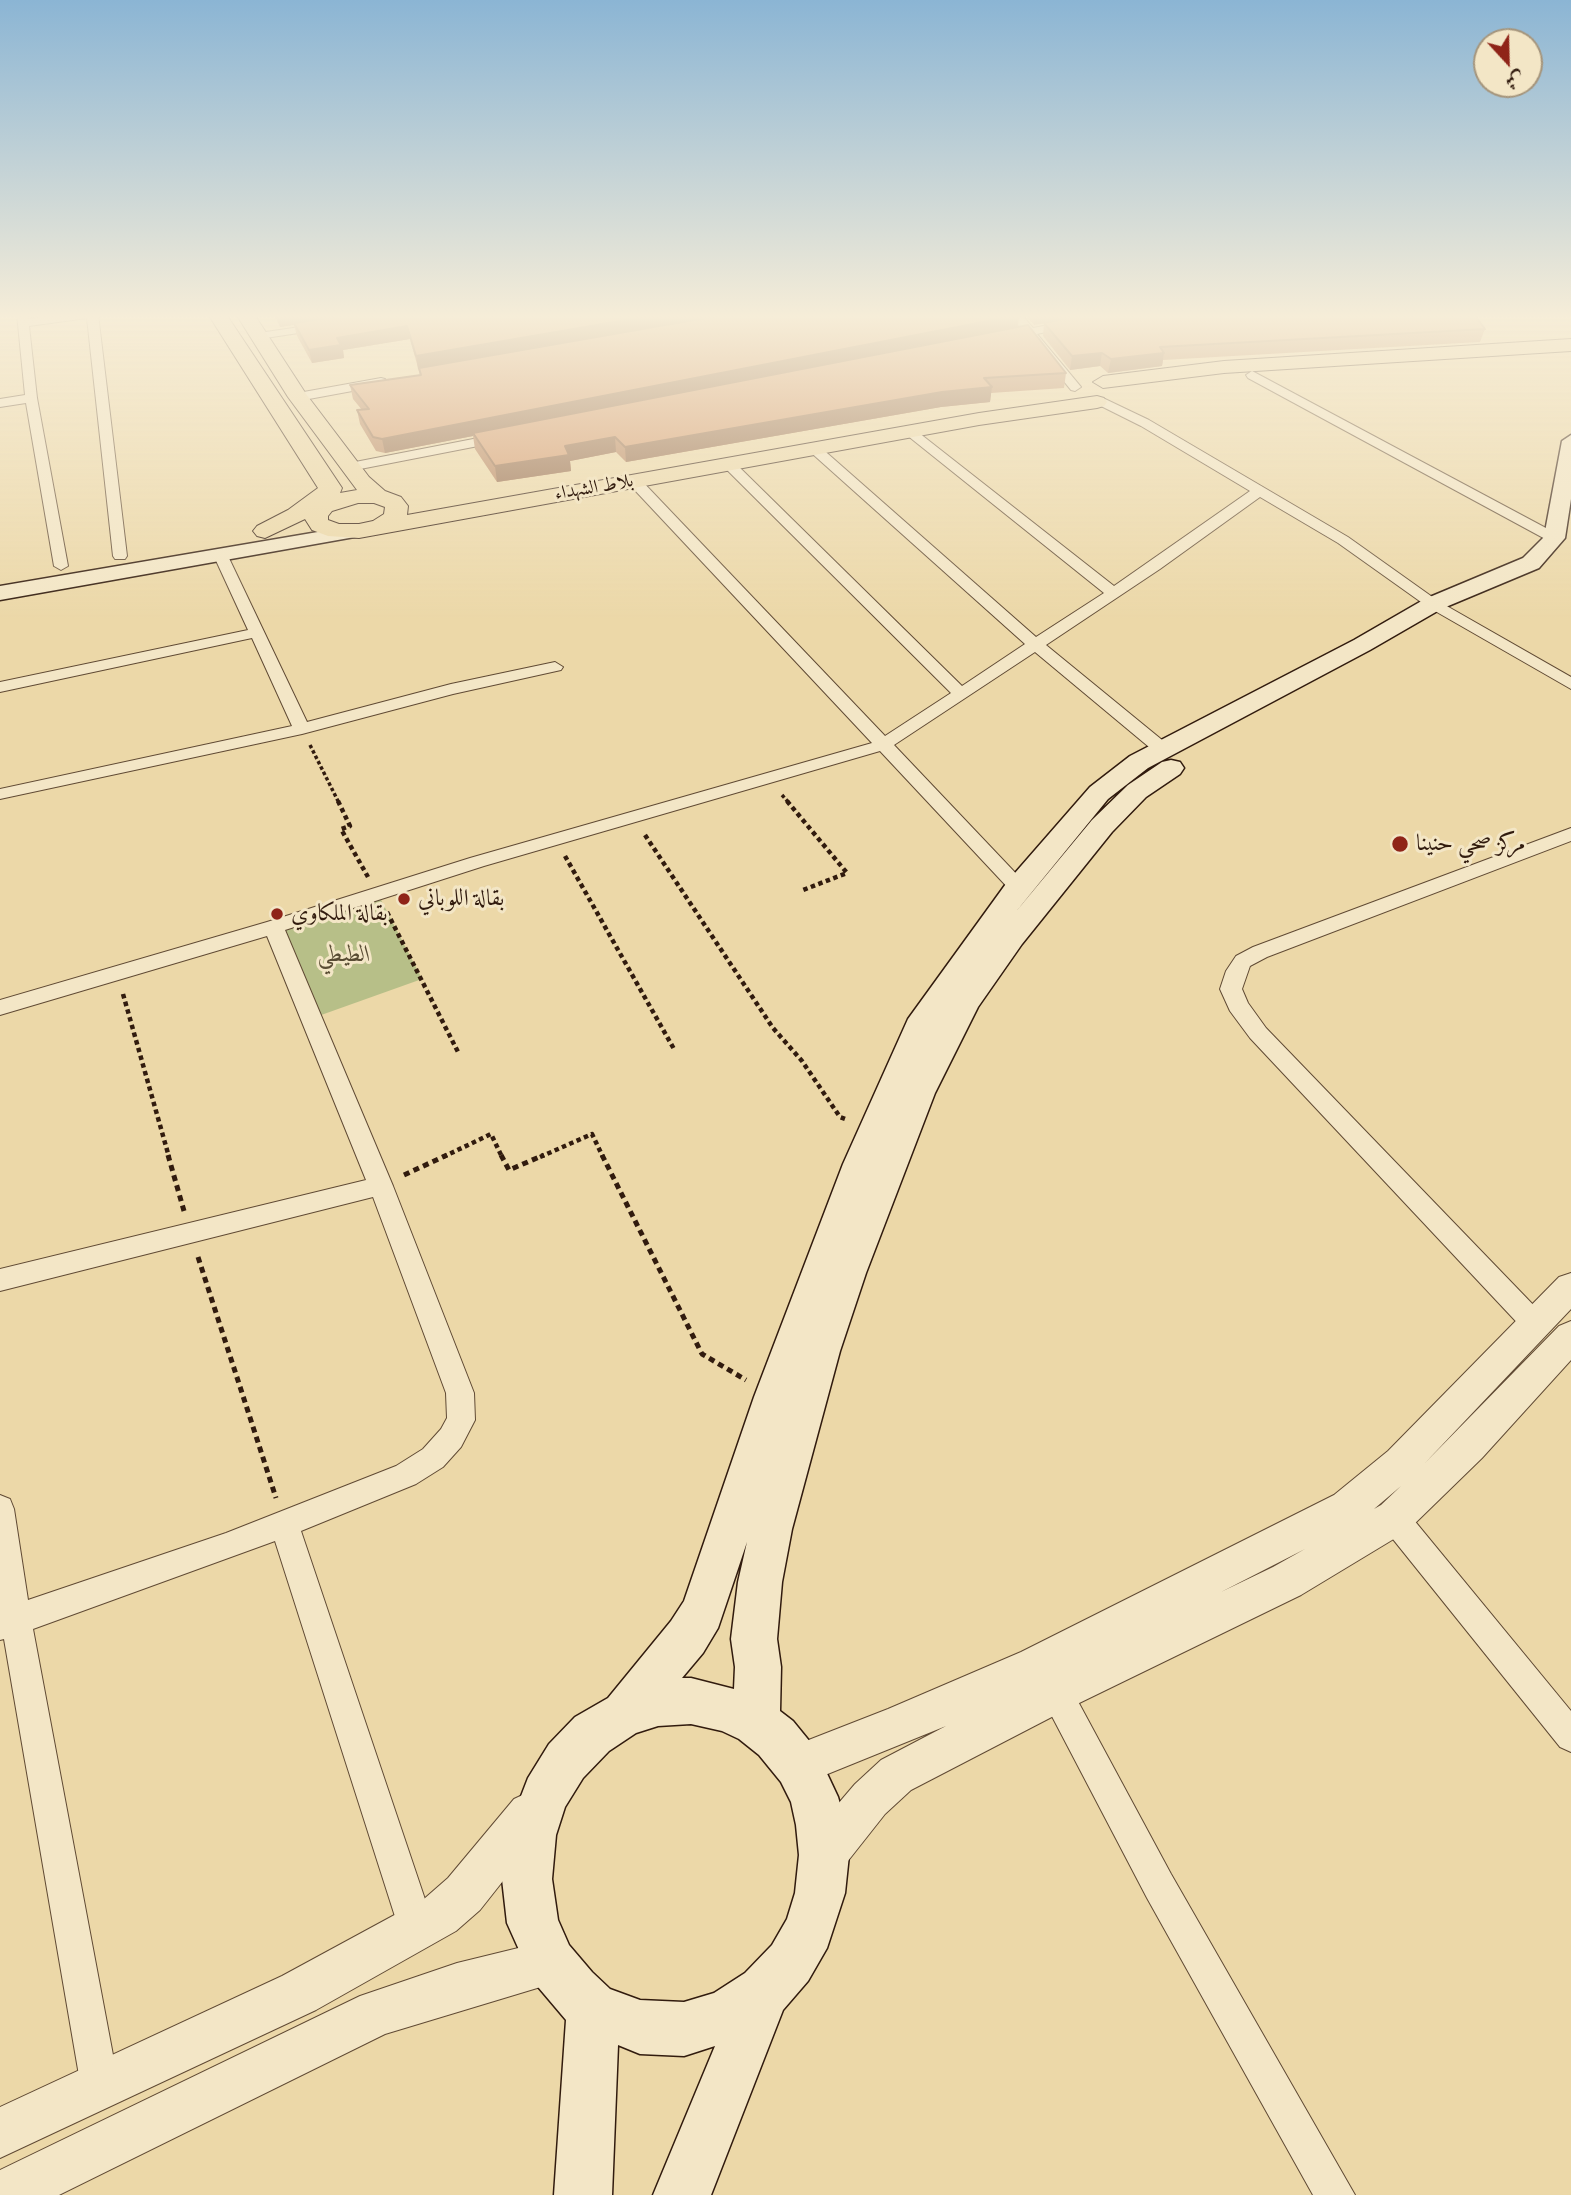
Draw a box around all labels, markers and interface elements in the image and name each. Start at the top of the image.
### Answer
north arrow [1473,28,1543,98]
text: ش [1502,67,1528,94]
street label: بلاط الشهداء [553,470,635,506]
place label: مركز صحي حنينا [1416,830,1526,858]
marker: مركز صحي حنينا [1390,834,1410,854]
place label: بقالة اللوباني [418,885,504,913]
marker: بقالة اللوباني [396,891,412,907]
place label: بقالة الملكاوي [291,900,388,928]
marker: بقالة الملكاوي [269,906,285,922]
park label: الطيطي [317,941,371,969]

